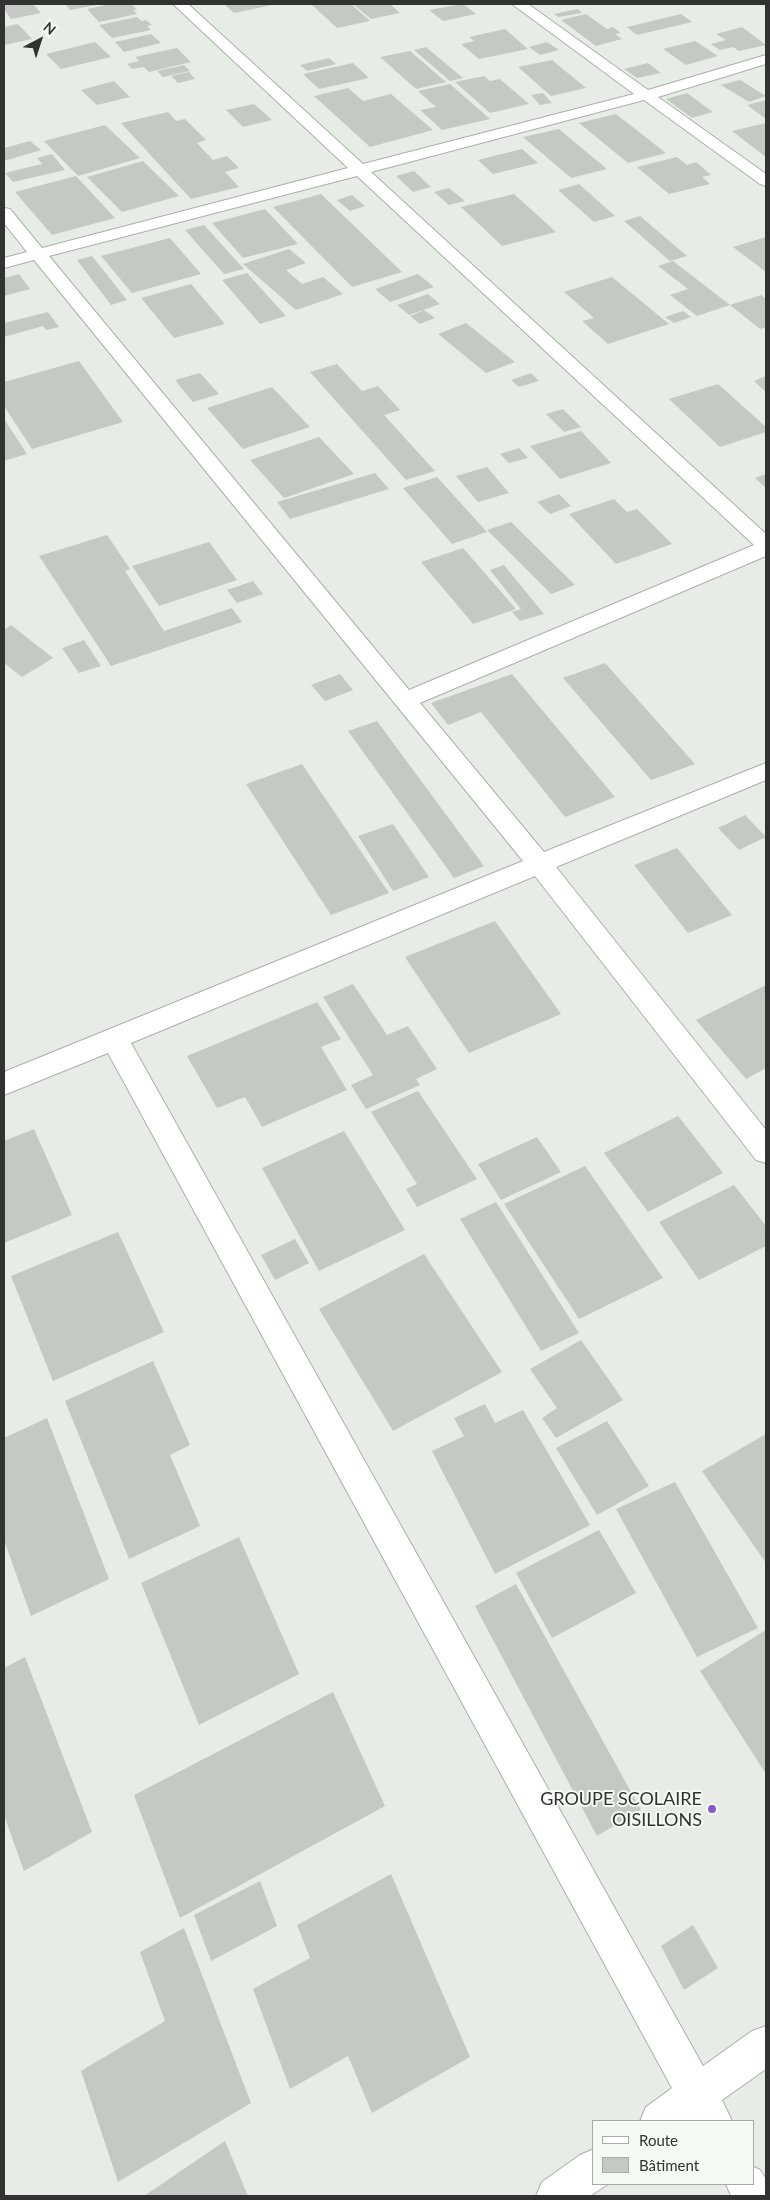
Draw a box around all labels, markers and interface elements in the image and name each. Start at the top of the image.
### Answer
north arrow [15,15,65,65]
text: N [40,18,60,38]
place label: GROUPE SCOLAIRE OISILLONS [540,1788,702,1830]
marker: GROUPE SCOLAIRE OISILLONS [706,1803,718,1815]
legend [592,2120,755,2185]
text: Route [639,2131,678,2149]
text: Bâtiment [639,2156,699,2174]

